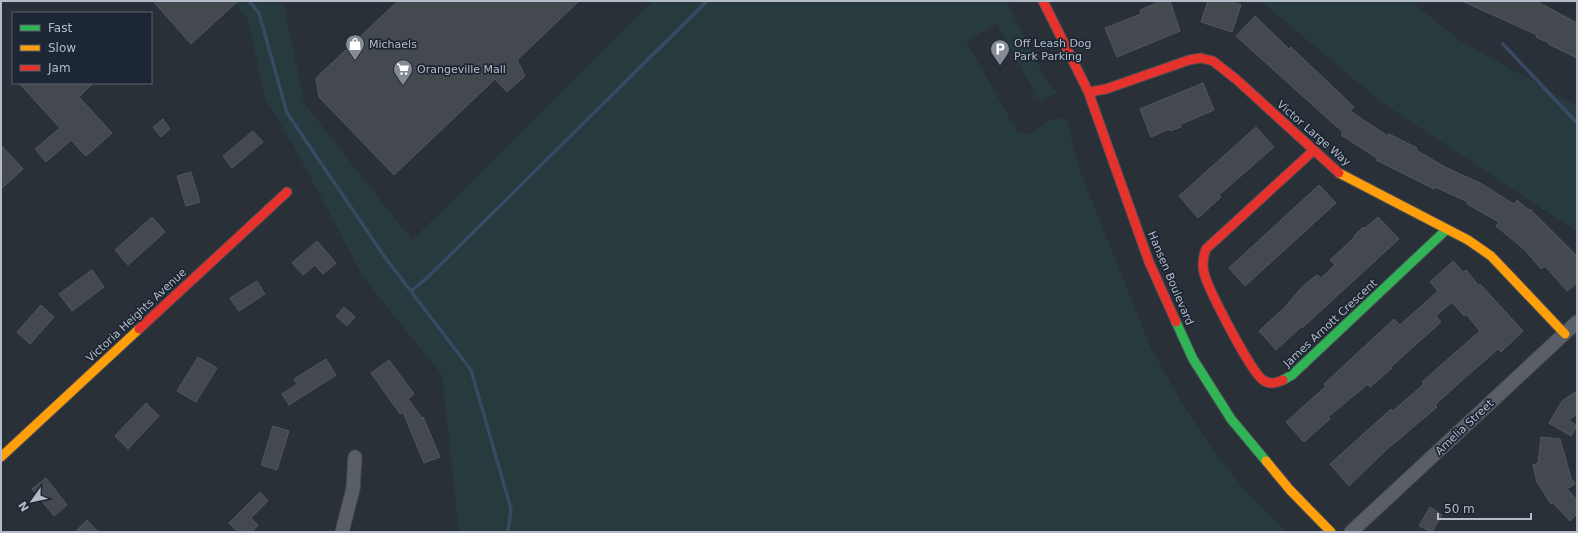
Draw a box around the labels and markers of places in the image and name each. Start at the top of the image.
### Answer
shop icon: Michaels [344,33,366,61]
place label: Off Leash Dog Park Parking [1014,37,1092,63]
place label: Michaels [369,38,417,51]
parking icon: Off Leash Dog Park Parking [989,38,1011,66]
supermarket icon: Orangeville Mall [392,58,414,86]
place label: Orangeville Mall [417,63,506,76]

